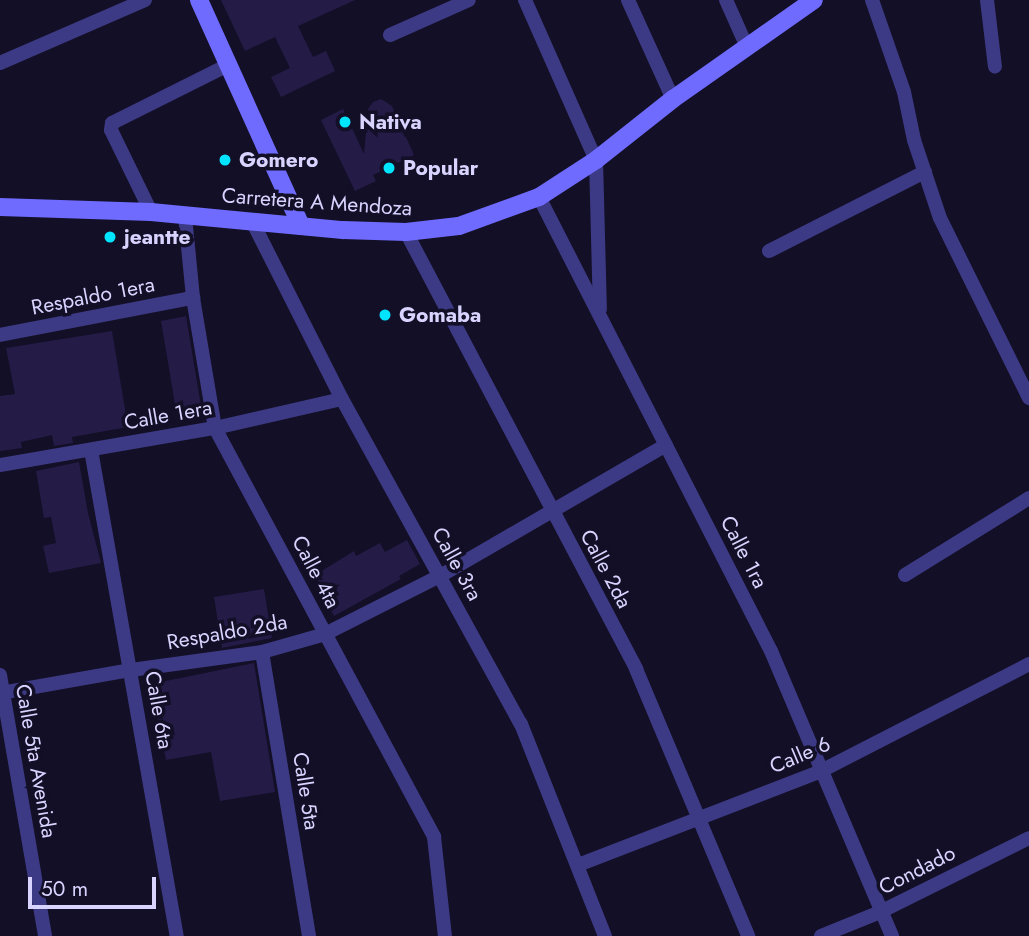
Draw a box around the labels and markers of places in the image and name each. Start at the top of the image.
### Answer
place label: Nativa [359,109,422,135]
marker: Nativa [337,114,353,130]
place label: Gomero [239,147,318,173]
marker: Gomero [217,152,233,168]
place label: Popular [403,155,478,181]
marker: Popular [381,160,397,176]
place label: jeantte [124,224,191,250]
marker: jeantte [102,229,118,245]
place label: Gomaba [399,302,481,328]
marker: Gomaba [377,307,393,323]

